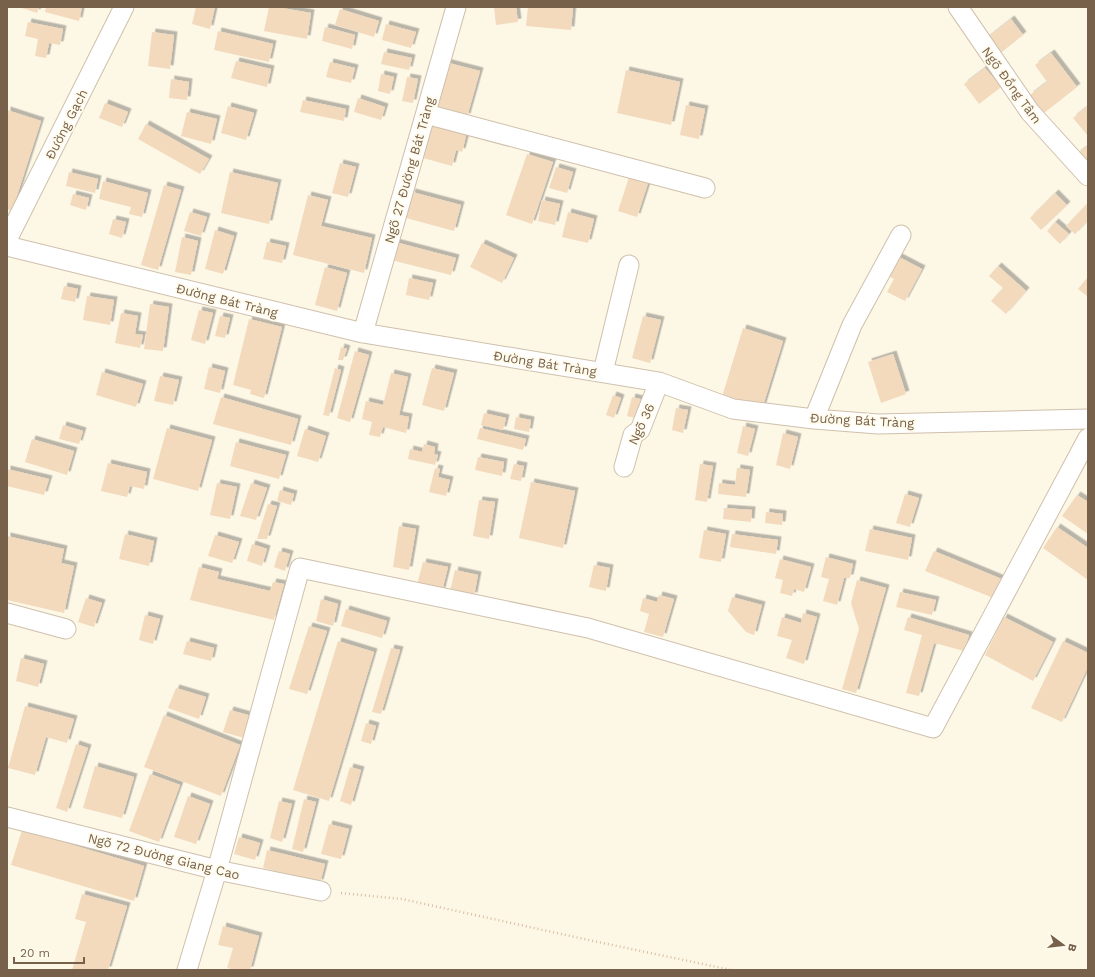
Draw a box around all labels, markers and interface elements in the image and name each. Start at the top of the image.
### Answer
street label: Ngõ Đồng Tâm [979,44,1044,127]
street label: Đường Gạch [42,87,91,162]
street label: Ngõ 27 Đường Bát Tràng [381,95,438,245]
street label: Đường Bát Tràng [174,281,279,320]
street label: Đường Bát Tràng [492,348,598,379]
street label: Ngõ 36 [625,401,658,447]
street label: Đường Bát Tràng [809,410,915,431]
street label: Ngõ 72 Đường Giang Cao [86,830,241,883]
north arrow [1043,925,1083,965]
scale bar [14,939,84,965]
text: B [1065,942,1079,953]
text: 20 m [20,946,50,960]

